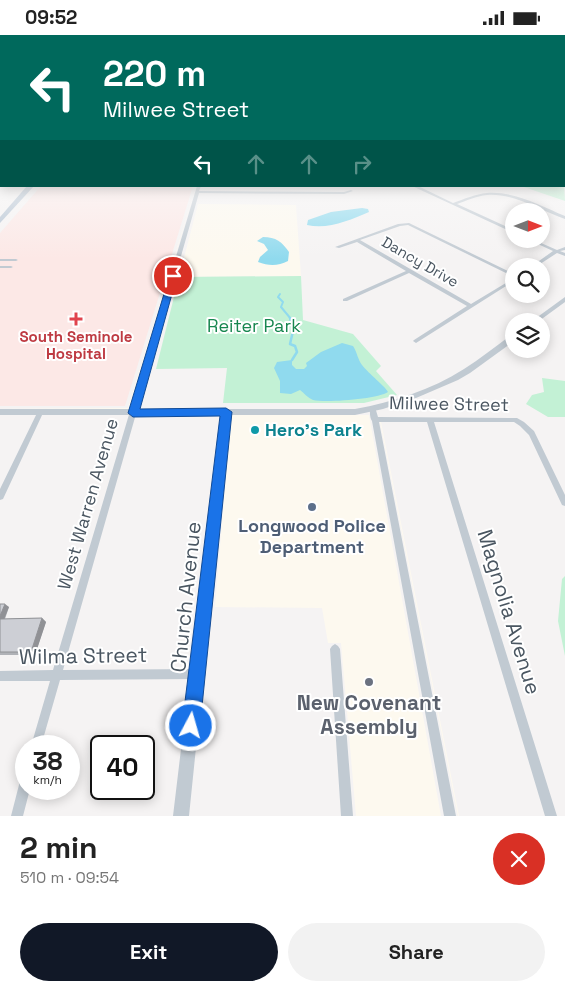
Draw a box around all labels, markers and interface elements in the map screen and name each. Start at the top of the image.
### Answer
text: 09:52 [25,5,77,30]
text: 220 m [103,52,206,96]
icon: left [20,55,85,120]
text: Milwee Street [103,95,249,123]
icon: left [189,150,217,178]
icon: ahead [242,150,270,178]
icon: ahead [295,150,323,178]
icon: right [348,150,376,178]
north arrow [505,203,550,247]
map controls [505,203,550,358]
street label: Dancy Drive [378,232,462,291]
pin [152,255,194,297]
button: search [505,258,550,303]
icon: arrive [159,262,187,290]
marker: South Seminole Hospital [69,312,83,326]
button: layers [505,313,550,358]
park label: Reiter Park [207,314,301,337]
place label: South Seminole Hospital [19,327,133,363]
street label: Milwee Street [389,391,509,416]
street label: West Warren Avenue [52,416,123,592]
place label: Hero's Park [265,418,362,441]
marker: Hero's Park [249,424,261,436]
marker: Longwood Police Department [306,501,318,513]
place label: Longwood Police Department [238,514,386,558]
street label: Church Avenue [164,520,207,674]
street label: Magnolia Avenue [472,526,547,698]
street label: Wilma Street [19,641,147,670]
marker: New Covenant Assembly [363,676,375,688]
place label: New Covenant Assembly [297,689,441,740]
position arrow [164,699,216,751]
speed limit sign: 40 [90,735,155,800]
text: 38 [32,745,63,777]
text: km/h [33,772,62,788]
text: 2 min [20,828,98,867]
button: close [493,833,545,885]
text: 510 m · 09:54 [20,867,119,888]
button: Exit [20,923,278,981]
button: Share [288,923,545,981]

